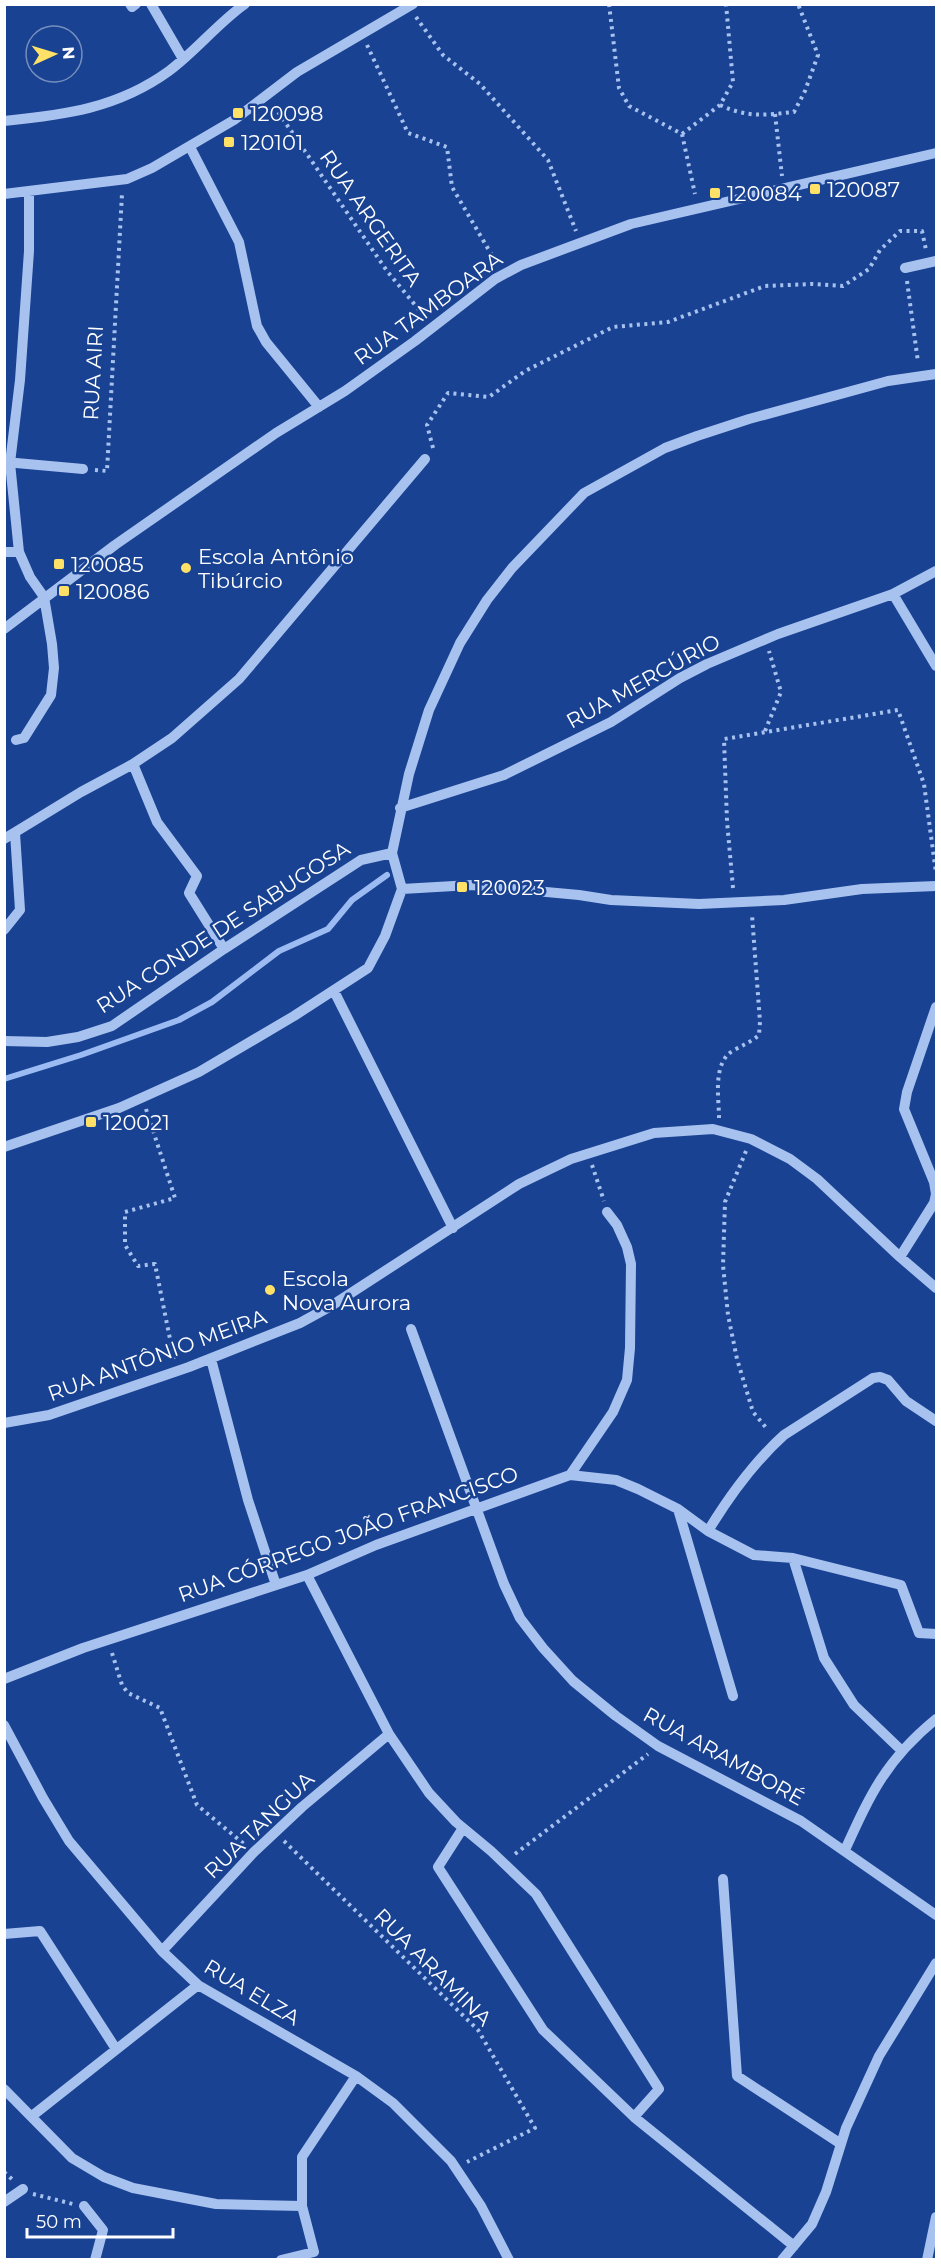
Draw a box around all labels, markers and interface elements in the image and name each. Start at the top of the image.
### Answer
north arrow [24,24,84,84]
text: N [59,46,78,60]
place label: 120098 [250,101,323,126]
marker: 120098 [231,106,245,120]
place label: 120101 [241,130,303,155]
marker: 120101 [222,135,236,149]
street label: RUA ARGERITA [315,145,428,292]
place label: 120087 [827,177,900,202]
place label: 120084 [727,181,802,206]
marker: 120087 [808,182,822,196]
marker: 120084 [708,186,722,200]
street label: RUA TAMBOARA [349,245,508,370]
street label: RUA AIRI [78,325,108,421]
place label: Escola Antônio Tibúrcio [198,544,354,593]
place label: 120085 [71,552,144,577]
marker: 120085 [52,557,66,571]
marker: Escola Antônio Tibúrcio [179,561,193,575]
place label: 120086 [76,579,150,604]
marker: 120086 [57,584,71,598]
street label: RUA MERCÚRIO [562,628,724,734]
street label: RUA CONDE DE SABUGOSA [92,835,355,1018]
place label: 120023 [474,875,545,900]
marker: 120023 [455,880,469,894]
place label: 120021 [103,1110,170,1135]
marker: 120021 [84,1115,98,1129]
place label: Escola Nova Aurora [282,1266,411,1315]
marker: Escola Nova Aurora [263,1283,277,1297]
street label: RUA ANTÔNIO MEIRA [44,1303,271,1406]
street label: RUA CÓRREGO JOÃO FRANCISCO [175,1461,521,1607]
street label: RUA ARAMBORÉ [639,1701,809,1811]
street label: RUA TANGUA [199,1766,320,1884]
street label: RUA ARAMINA [369,1903,498,2032]
street label: RUA ELZA [200,1954,305,2031]
scale bar [27,2201,172,2239]
text: 50 m [36,2211,82,2233]

